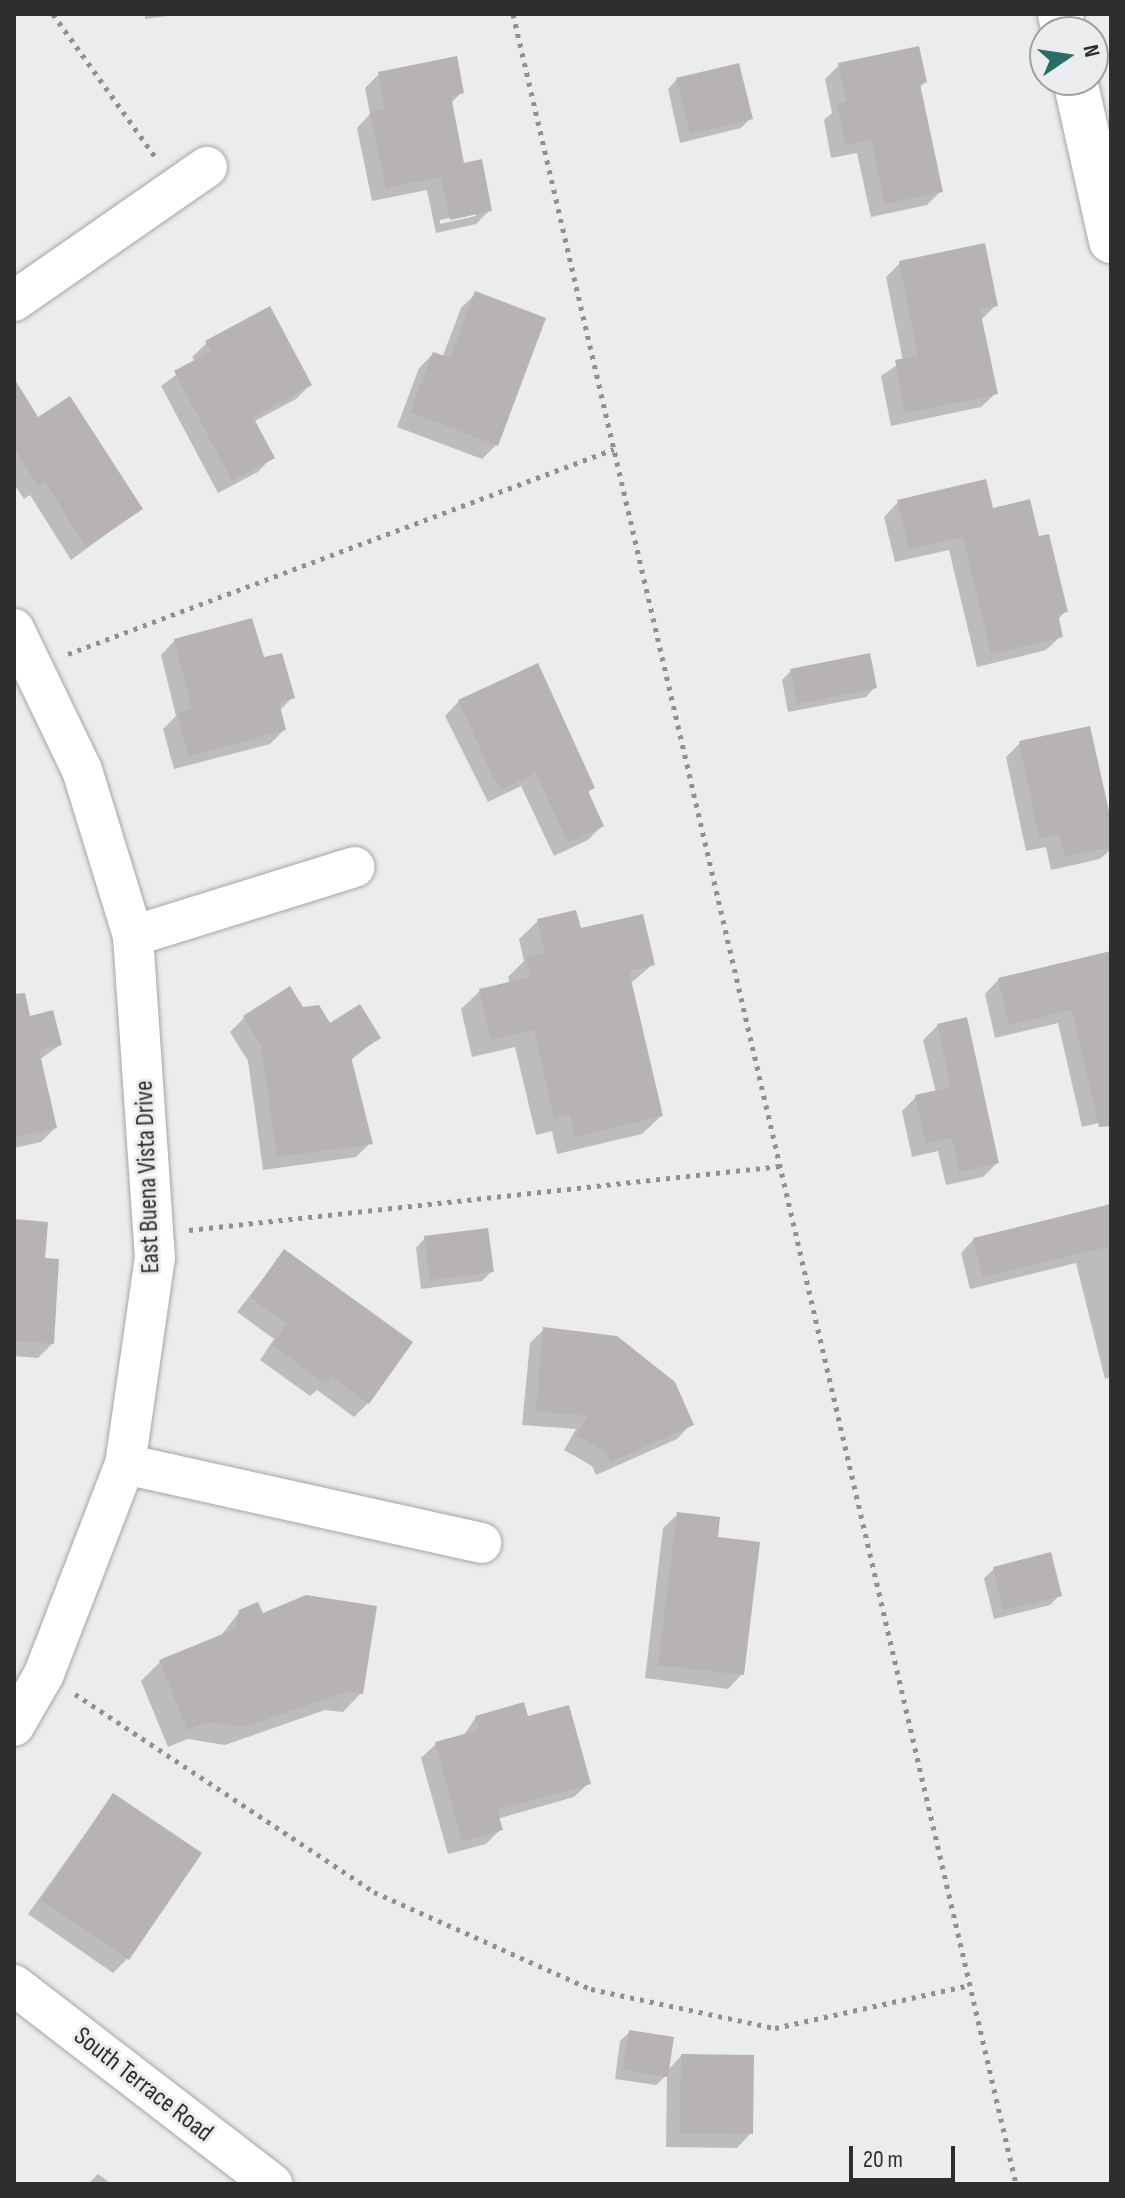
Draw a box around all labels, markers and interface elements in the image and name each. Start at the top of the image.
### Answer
north arrow [1029,16,1109,96]
text: N [1076,42,1105,60]
street label: East Buena Vista Drive [129,1080,167,1274]
street label: South Terrace Road [67,2021,219,2149]
scale bar [853,2130,959,2180]
text: 20 m [863,2145,903,2174]

